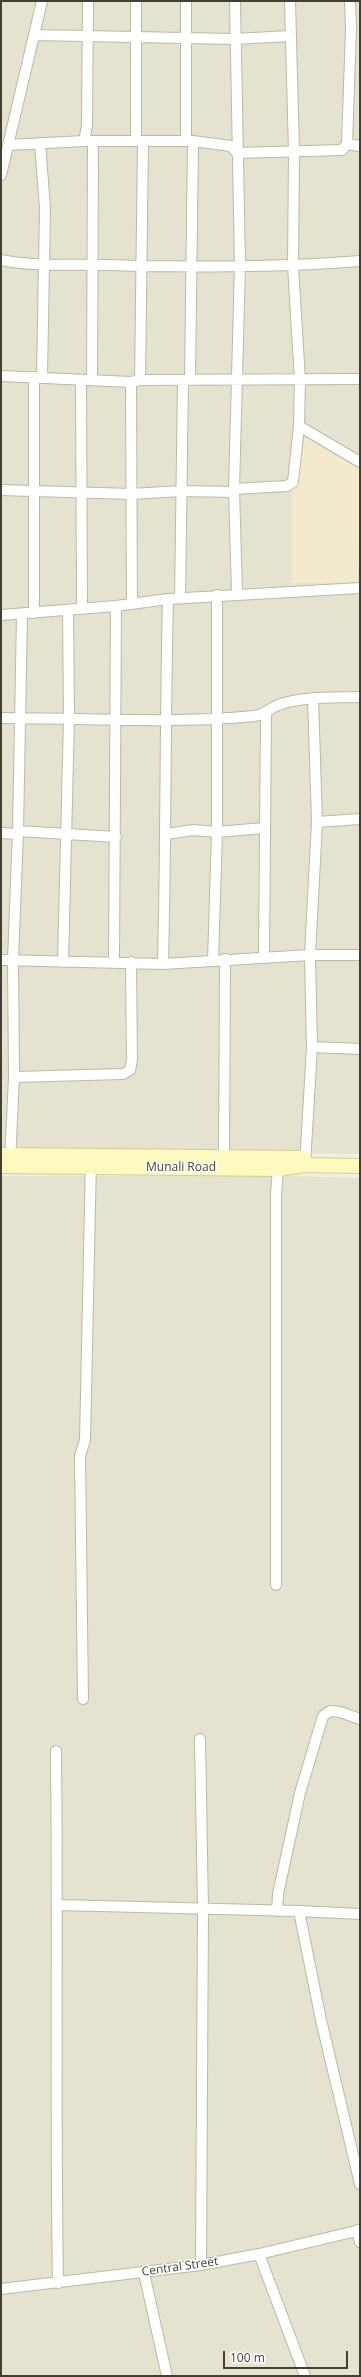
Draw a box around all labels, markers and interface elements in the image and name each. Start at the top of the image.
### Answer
street label: Munali Road [146,1161,216,1175]
street label: Central Street [141,2255,219,2279]
scale bar [225,2343,350,2369]
text: 100 m [230,2349,265,2366]

